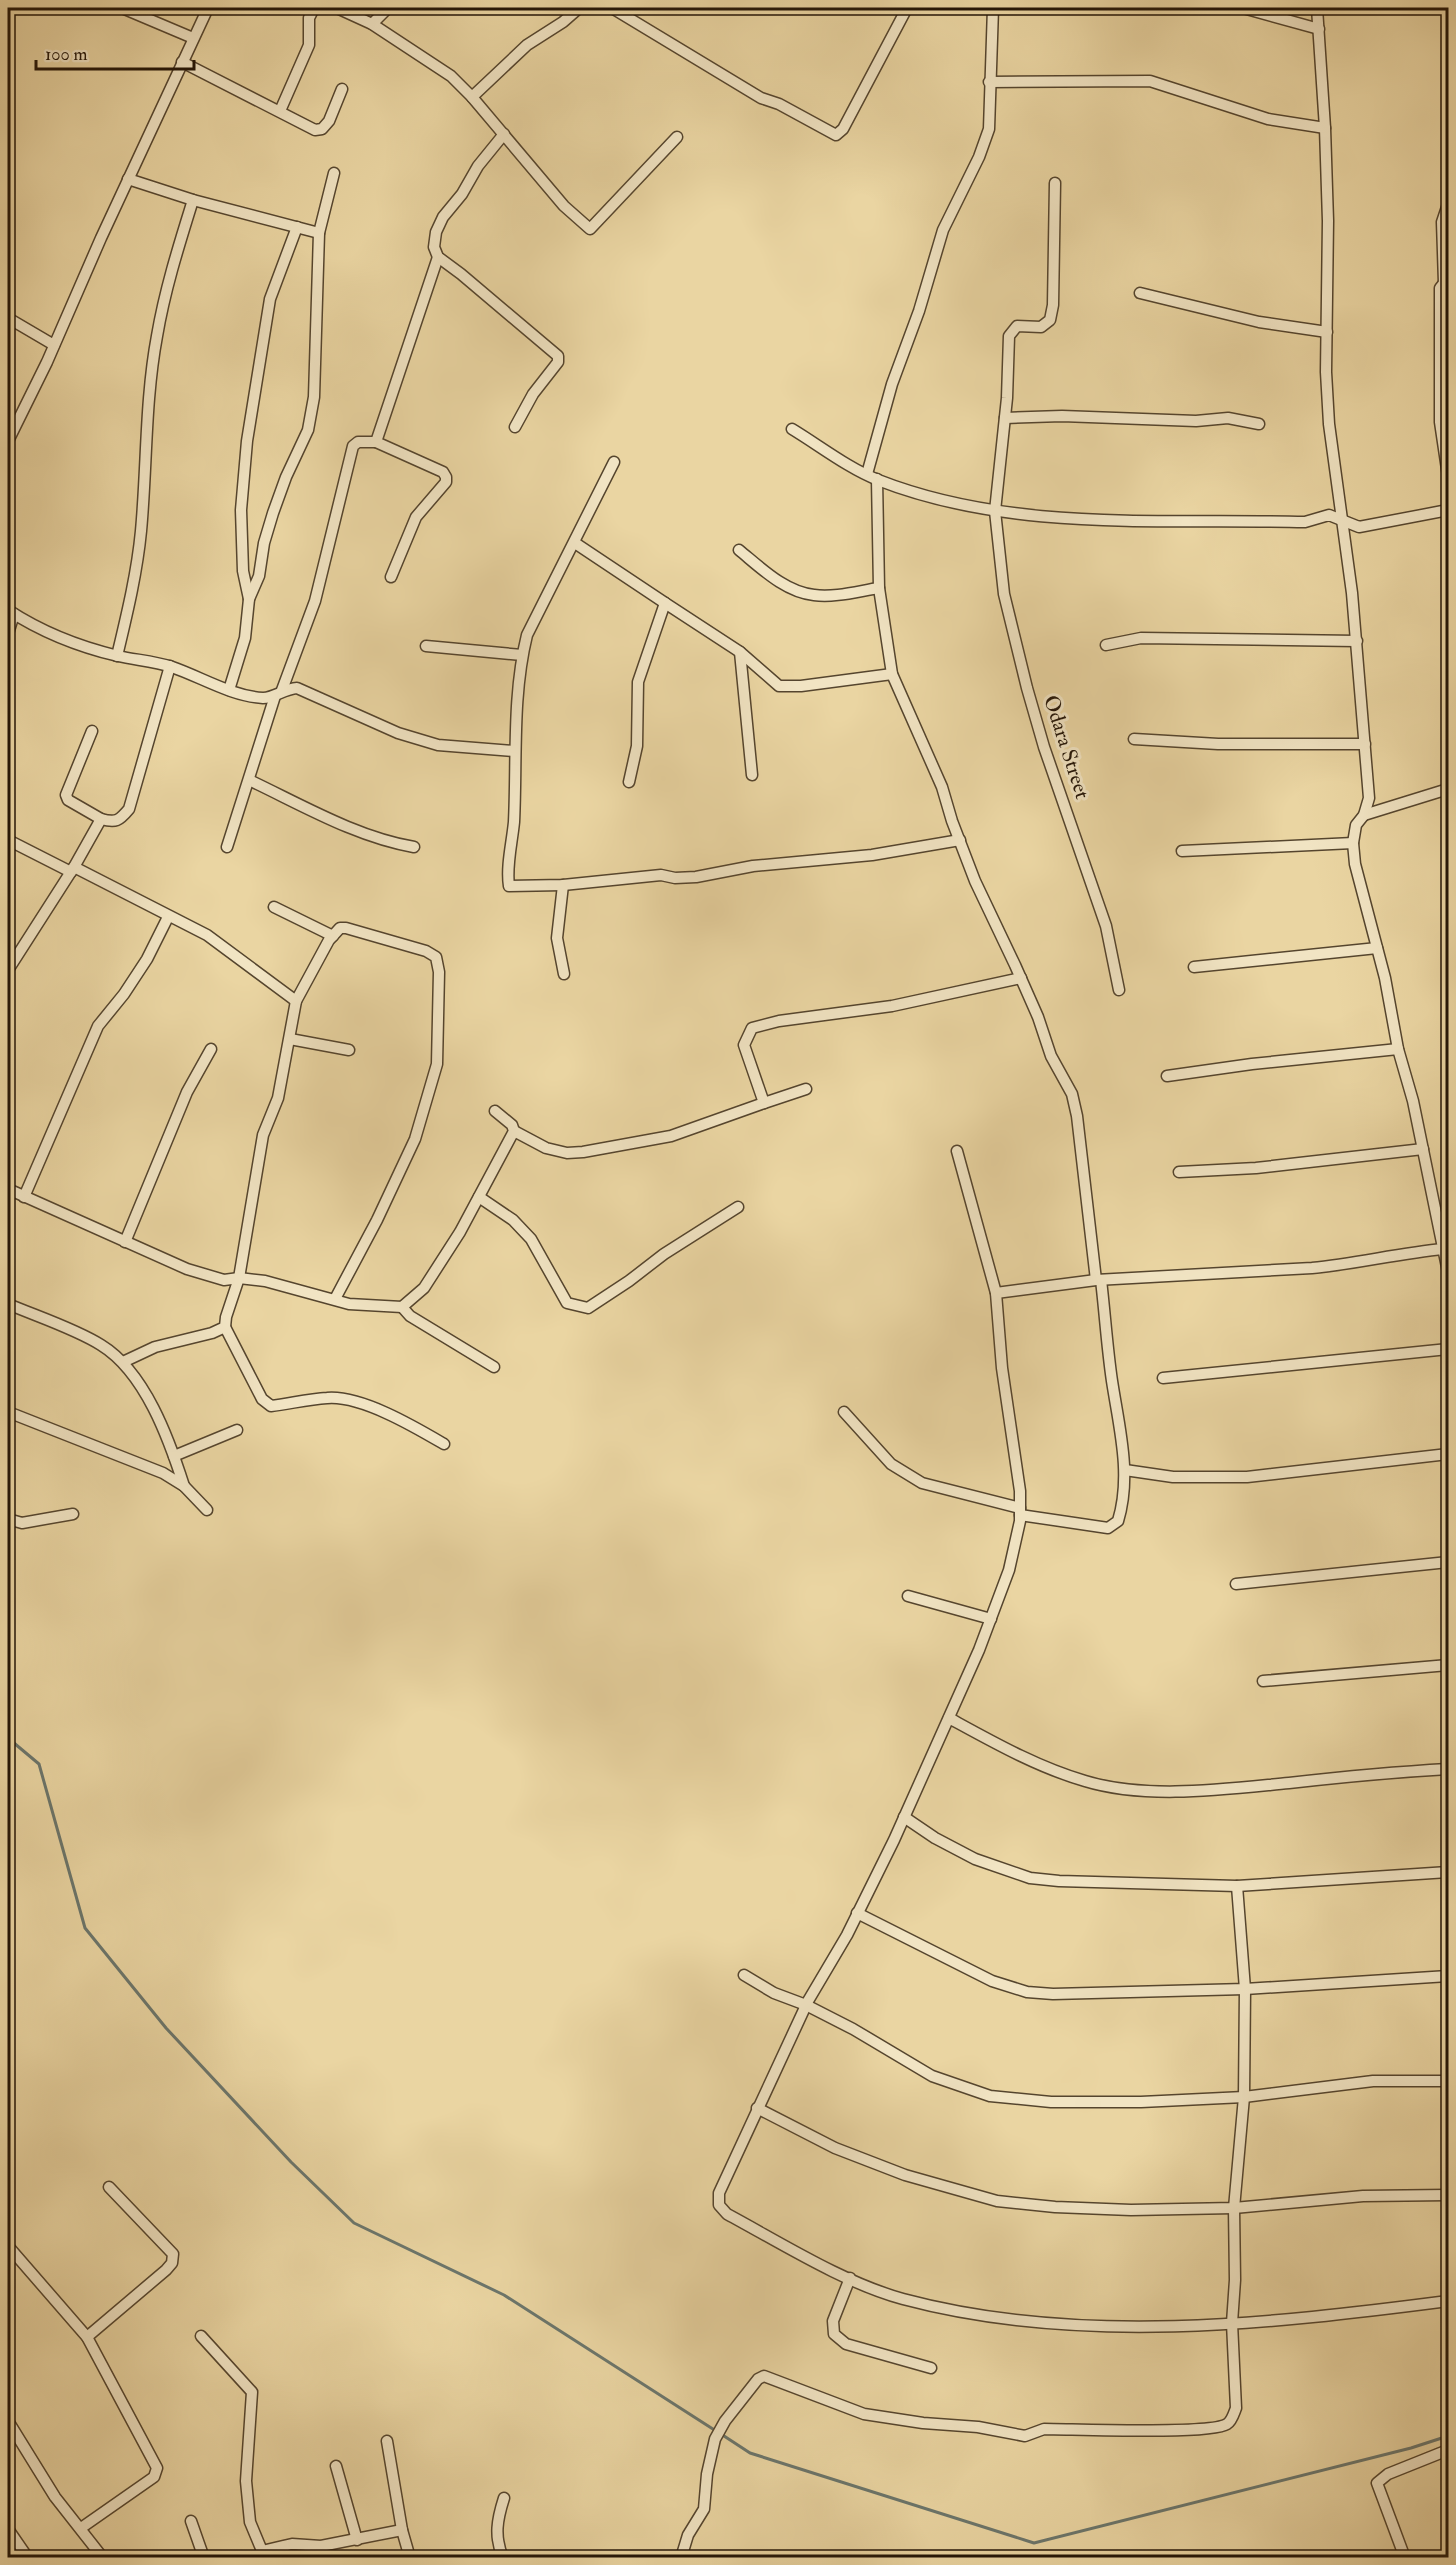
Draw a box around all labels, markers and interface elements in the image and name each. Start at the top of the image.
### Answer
scale bar [36,33,194,71]
text: 100 m [45,43,88,66]
street label: Odara Street [1037,692,1096,803]

